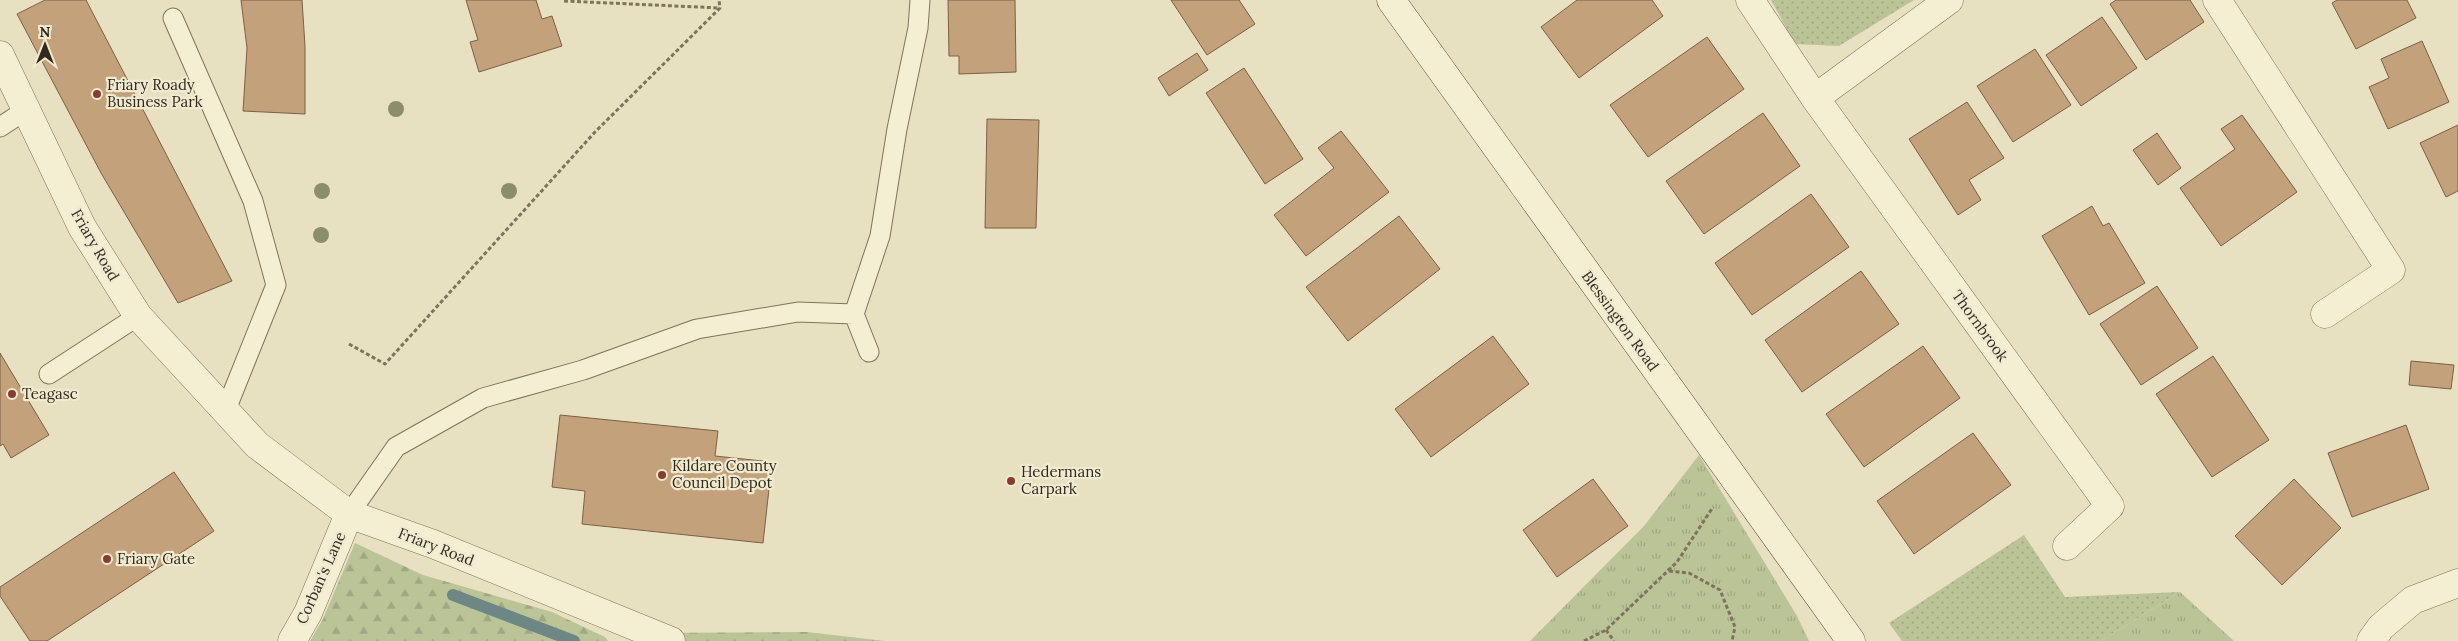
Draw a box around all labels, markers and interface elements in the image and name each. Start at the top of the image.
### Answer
north arrow [20,20,70,70]
text: N [40,23,51,41]
place label: Friary Roady Business Park [107,75,203,111]
marker: Friary Roady Business Park [91,88,103,100]
street label: Friary Road [67,205,124,284]
street label: Blessington Road [1578,267,1663,375]
street label: Thornbrook [1948,286,2013,365]
place label: Teagasc [22,384,78,403]
marker: Teagasc [6,388,18,400]
place label: Kildare County Council Depot [672,456,777,492]
place label: Hedermans Carpark [1021,462,1101,498]
marker: Kildare County Council Depot [656,469,668,481]
marker: Hedermans Carpark [1005,475,1017,487]
street label: Friary Road [395,523,477,570]
street label: Corban's Lane [292,529,349,627]
place label: Friary Gate [117,549,195,568]
marker: Friary Gate [101,553,113,565]

